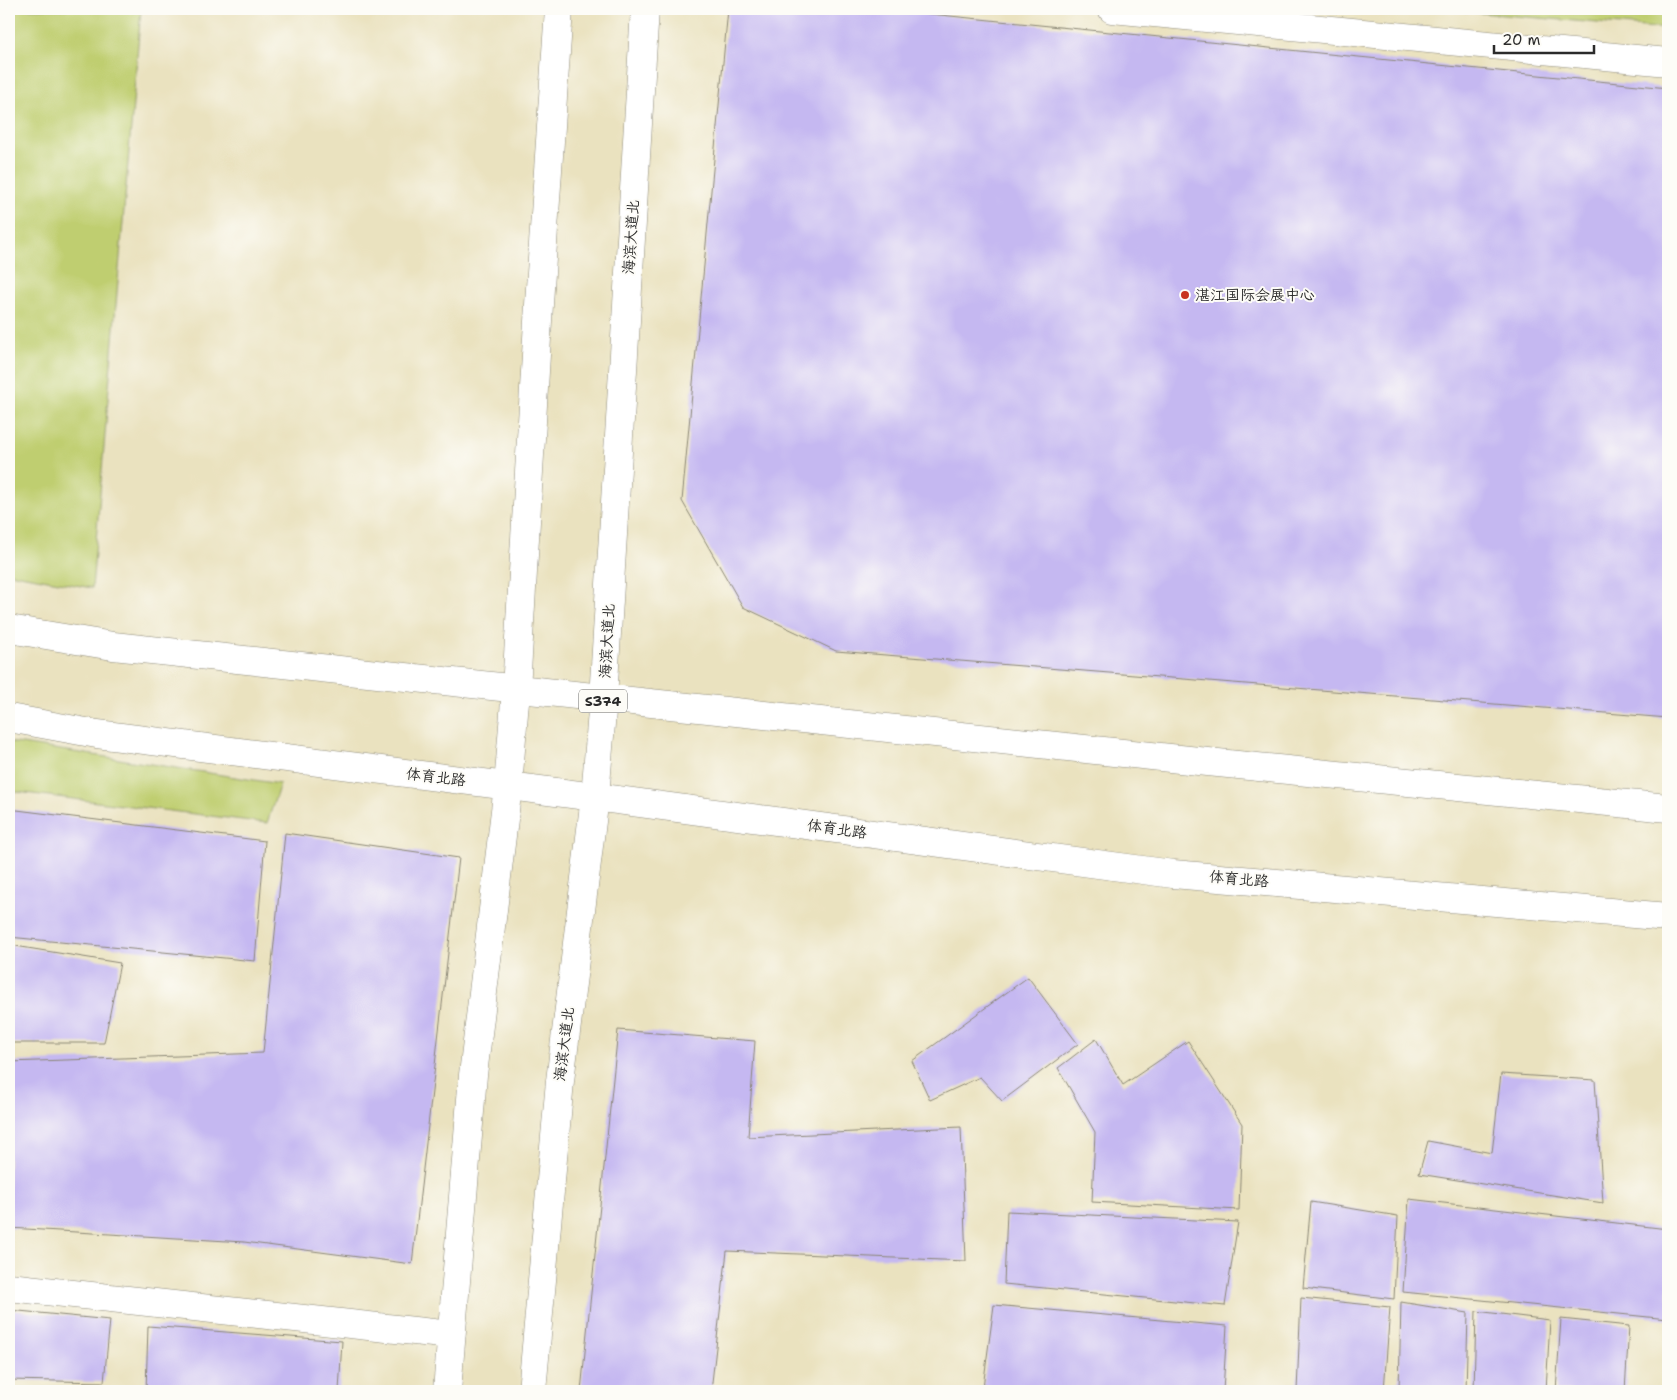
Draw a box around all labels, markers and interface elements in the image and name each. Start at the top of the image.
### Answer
scale bar [1494,22,1594,54]
text: 20 m [1502,30,1541,50]
street label: 海滨大道北 [618,199,644,275]
place label: 湛江国际会展中心 [1195,285,1315,305]
marker: 湛江国际会展中心 [1179,289,1191,301]
street label: 海滨大道北 [595,603,619,679]
road number: S374 [579,689,627,712]
street label: 体育北路 [405,763,467,791]
street label: 体育北路 [806,815,868,843]
street label: 体育北路 [1208,866,1270,892]
street label: 海滨大道北 [550,1006,578,1082]

